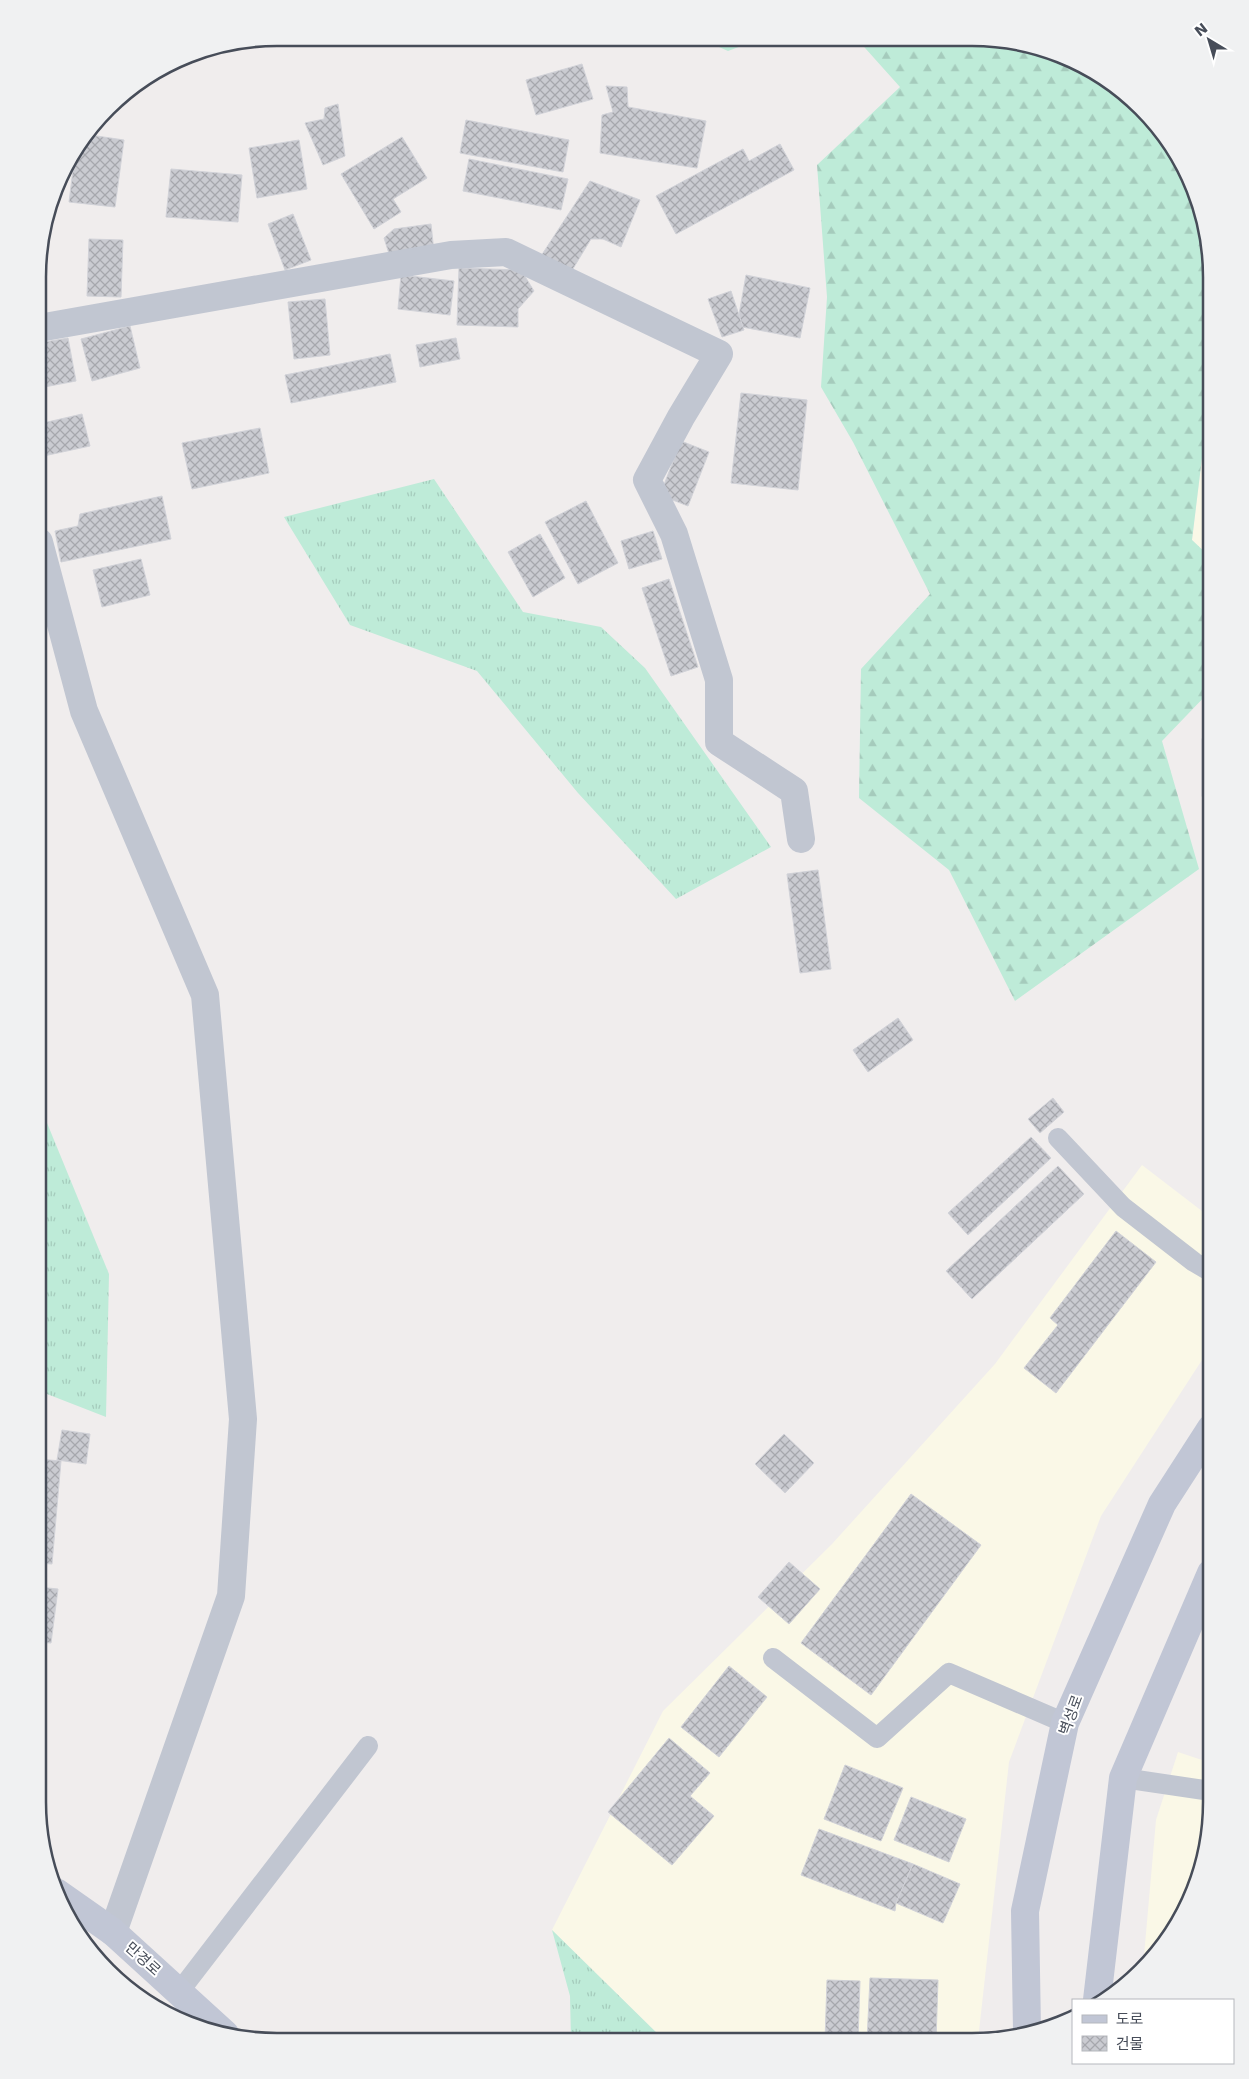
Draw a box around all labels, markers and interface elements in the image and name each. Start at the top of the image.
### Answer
north arrow [1184,15,1234,65]
text: N [1191,20,1211,40]
street label: 벽성로 [1055,1692,1087,1738]
street label: 만경로 [122,1938,164,1980]
legend [1072,1999,1234,2064]
text: 도로 [1116,2010,1144,2028]
text: 건물 [1116,2035,1144,2053]

